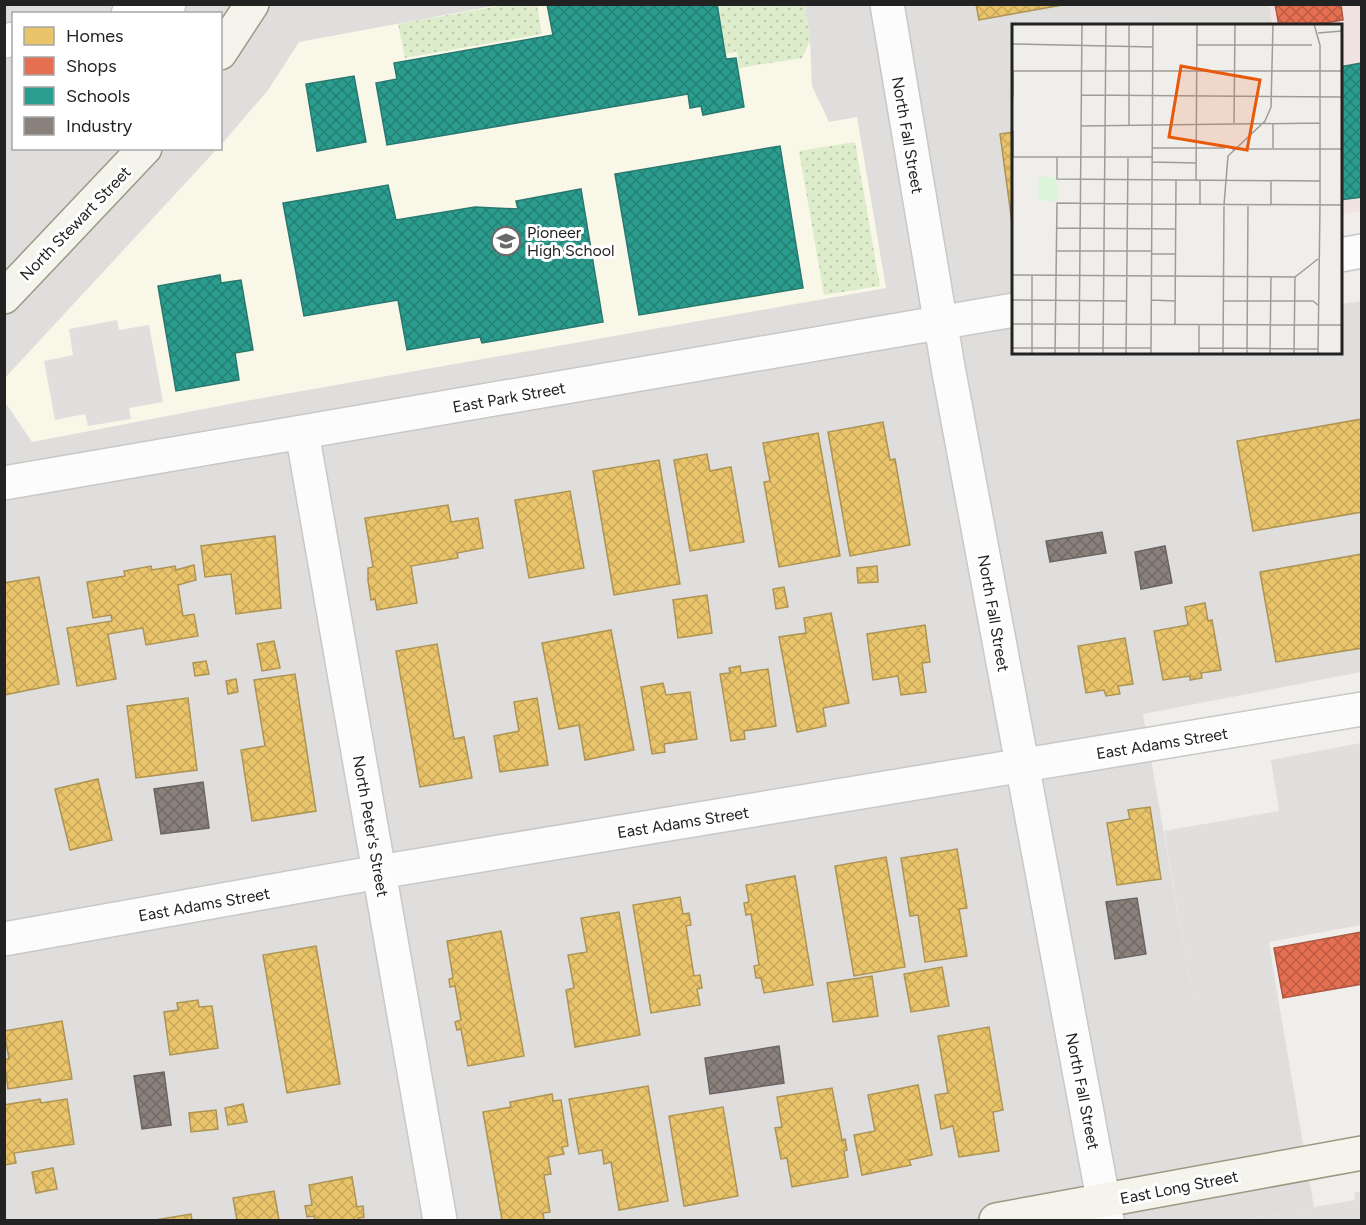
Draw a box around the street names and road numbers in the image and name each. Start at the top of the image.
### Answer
street label: North Fall Street [888,75,927,195]
street label: North Stewart Street [16,162,135,284]
street label: East Park Street [451,378,567,417]
street label: North Fall Street [974,553,1013,673]
street label: East Adams Street [1095,724,1229,763]
street label: North Peter's Street [349,754,392,898]
street label: East Adams Street [616,803,750,842]
street label: East Adams Street [137,884,271,925]
street label: North Fall Street [1062,1031,1103,1151]
street label: East Long Street [1119,1167,1240,1208]

